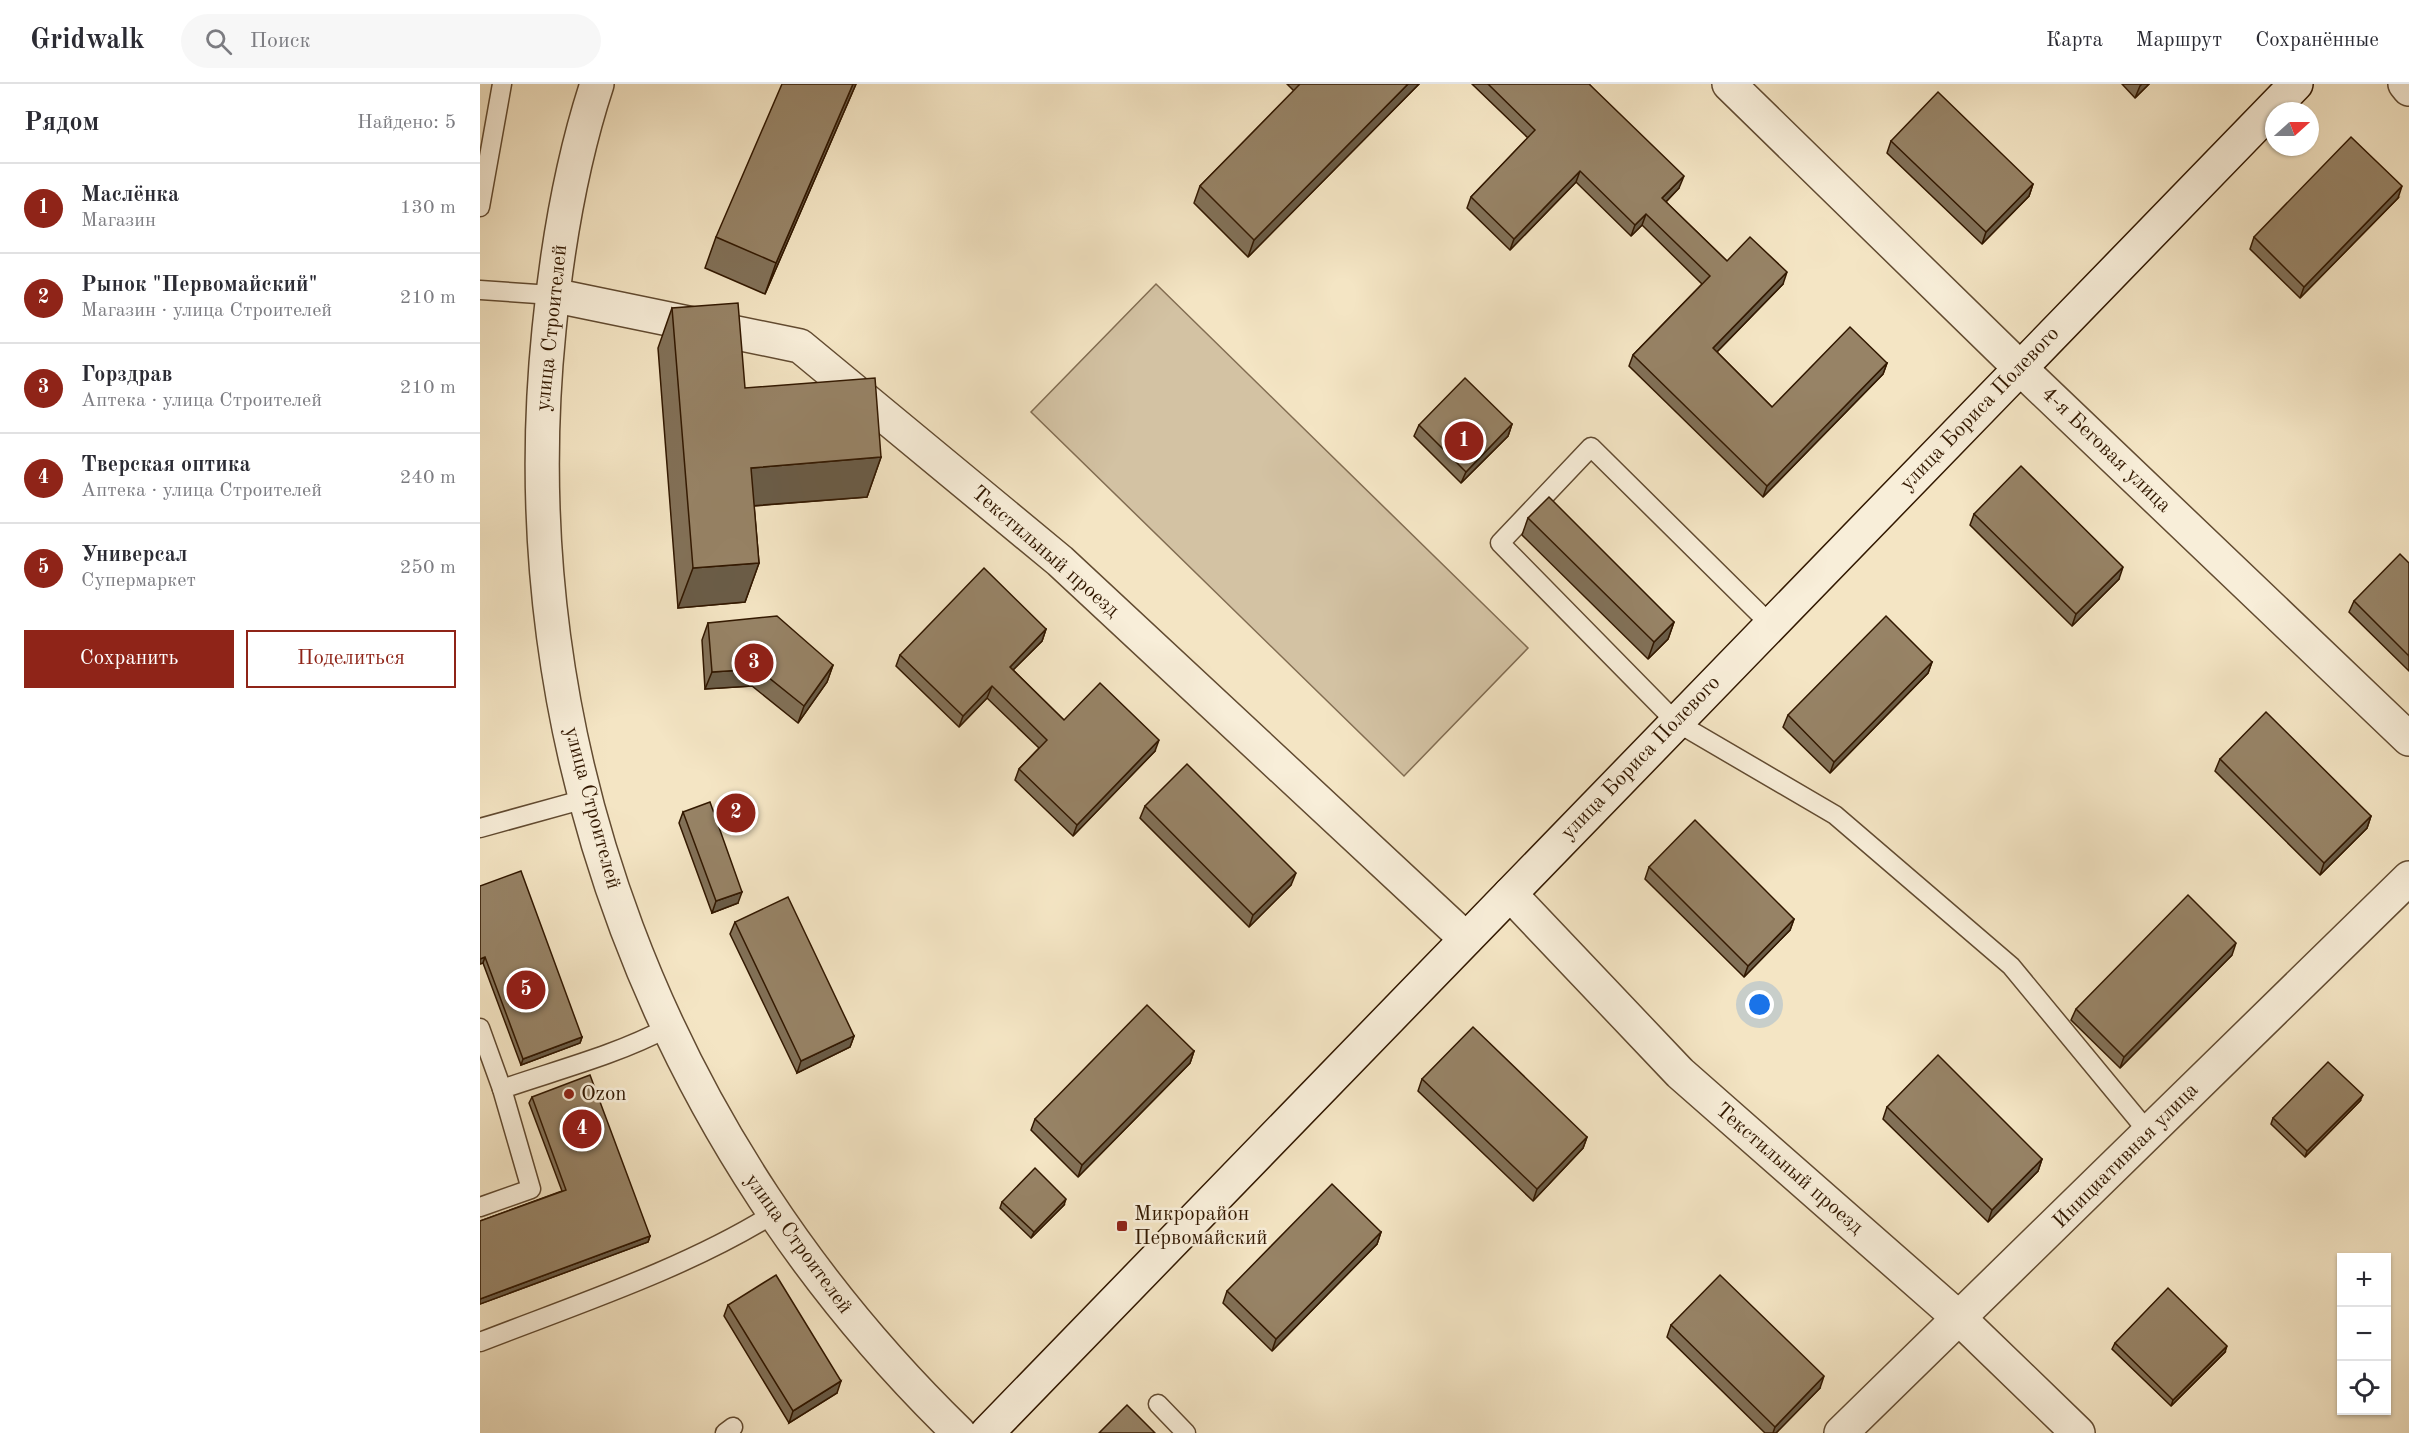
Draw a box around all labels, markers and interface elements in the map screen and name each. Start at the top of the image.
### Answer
search box [181,14,601,68]
icon: search [202,25,235,58]
text: Gridwalk [30,27,145,55]
text: Поиск [250,30,310,52]
text: Карта [2046,30,2103,51]
text: Маршрут [2136,30,2222,51]
text: Сохранённые [2255,30,2379,51]
north arrow [2265,102,2319,156]
text: Рядом [24,110,99,136]
text: Найдено: 5 [357,113,456,133]
text: Маслёнка [81,184,179,206]
text: 1 [38,198,49,218]
text: 130 m [400,198,456,218]
text: Магазин [81,211,156,231]
street label: улица Строителей [533,244,571,412]
text: Рынок "Первомайский" [81,274,317,296]
text: 2 [38,288,49,308]
text: 210 m [400,288,456,308]
text: Магазин · улица Строителей [81,301,332,321]
street label: улица Бориса Полевого [1897,323,2063,495]
text: Горздрав [81,364,172,386]
text: 3 [38,378,49,398]
text: 210 m [400,378,456,398]
street label: 4-я Беговая улица [2037,383,2175,517]
text: Аптека · улица Строителей [81,391,322,411]
pin: 1 [1444,418,1484,464]
text: Тверская оптика [81,454,251,476]
text: 4 [38,468,49,488]
text: 240 m [400,468,456,488]
text: Аптека · улица Строителей [81,481,322,501]
street label: Текстильный проезд [967,482,1123,622]
text: Универсал [81,544,187,566]
text: 5 [38,558,49,578]
text: 250 m [400,558,456,578]
text: Супермаркет [81,571,196,591]
button: Сохранить [24,630,234,688]
button: Поделиться [246,630,456,688]
pin: 3 [734,640,774,686]
street label: улица Бориса Полевого [1558,672,1724,844]
street label: улица Строителей [560,724,624,892]
pin: 2 [716,790,756,836]
pin: 5 [506,968,546,1012]
your location [1745,990,1774,1019]
street label: Инициативная улица [2049,1079,2203,1233]
place label: Ozon [581,1084,627,1105]
marker: Ozon [562,1087,576,1101]
street label: Текстильный проезд [1711,1099,1867,1239]
pin: 4 [562,1106,602,1152]
street label: улица Строителей [740,1170,856,1318]
place label: Микрорайон Первомайский [1134,1204,1268,1249]
marker: Микрорайон Первомайский [1115,1219,1129,1233]
map controls [2337,1253,2391,1415]
button: + [2337,1253,2391,1307]
button: − [2337,1307,2391,1361]
button: locate [2337,1361,2391,1415]

